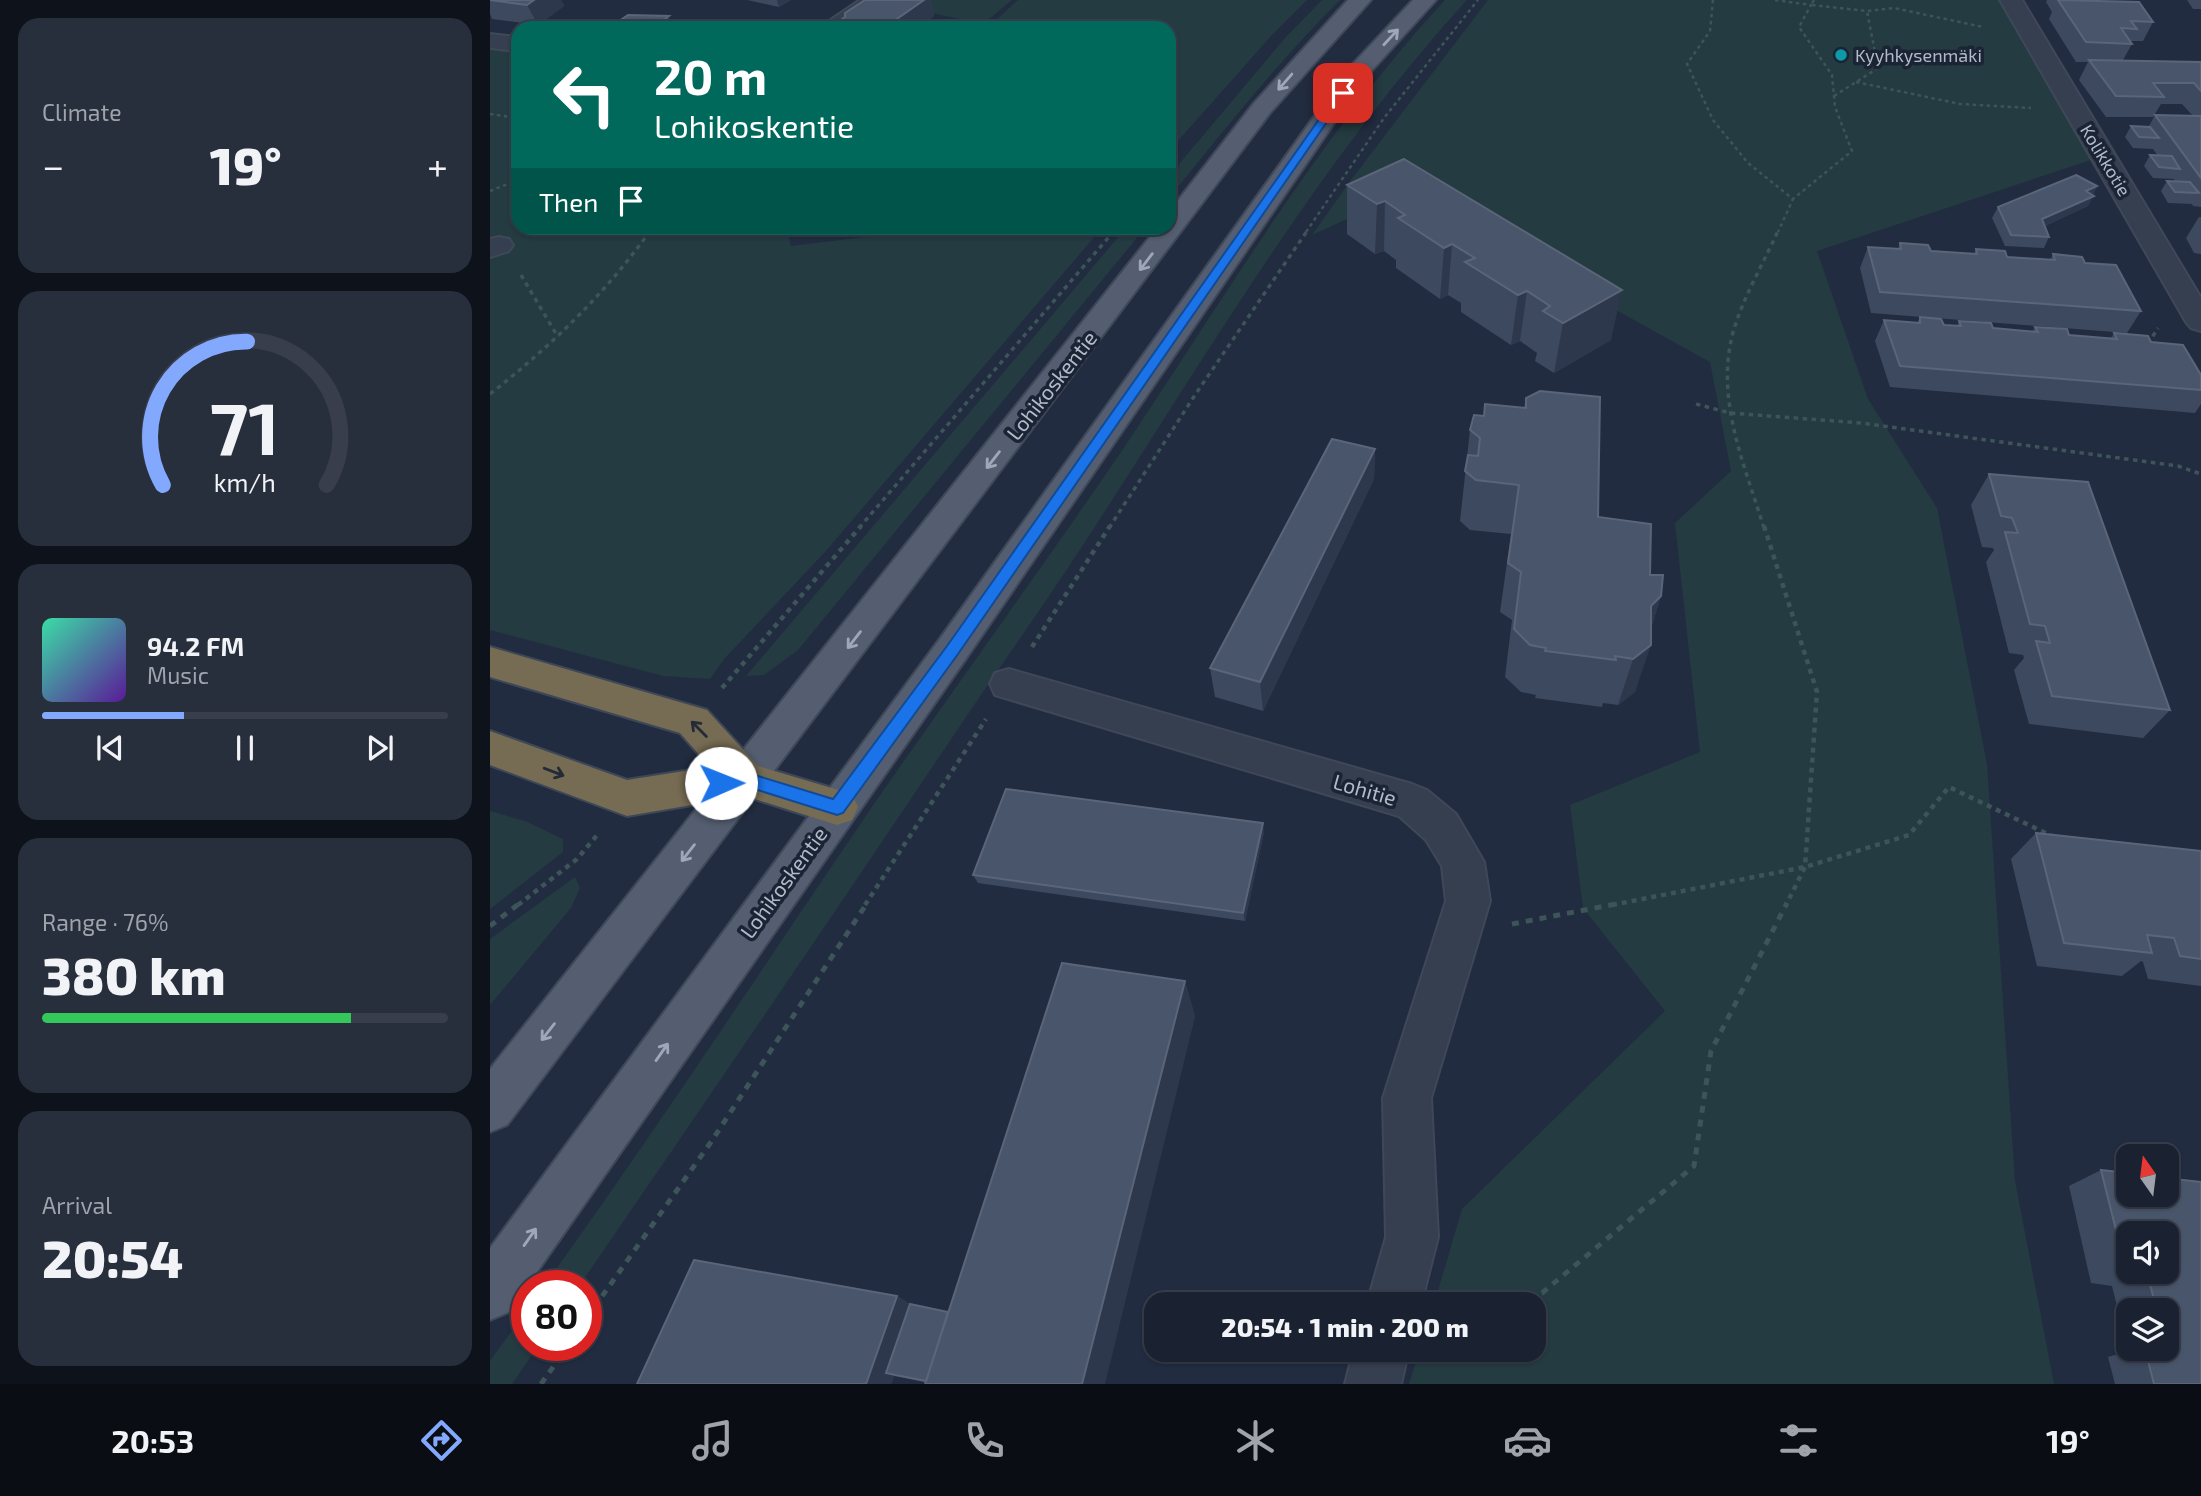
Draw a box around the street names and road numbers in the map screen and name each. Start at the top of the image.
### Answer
street label: Kolikkotie [2076,120,2136,200]
street label: Lohikoskentie [1001,326,1101,444]
street label: Lohitie [1331,768,1399,810]
street label: Lohikoskentie [734,821,832,943]

